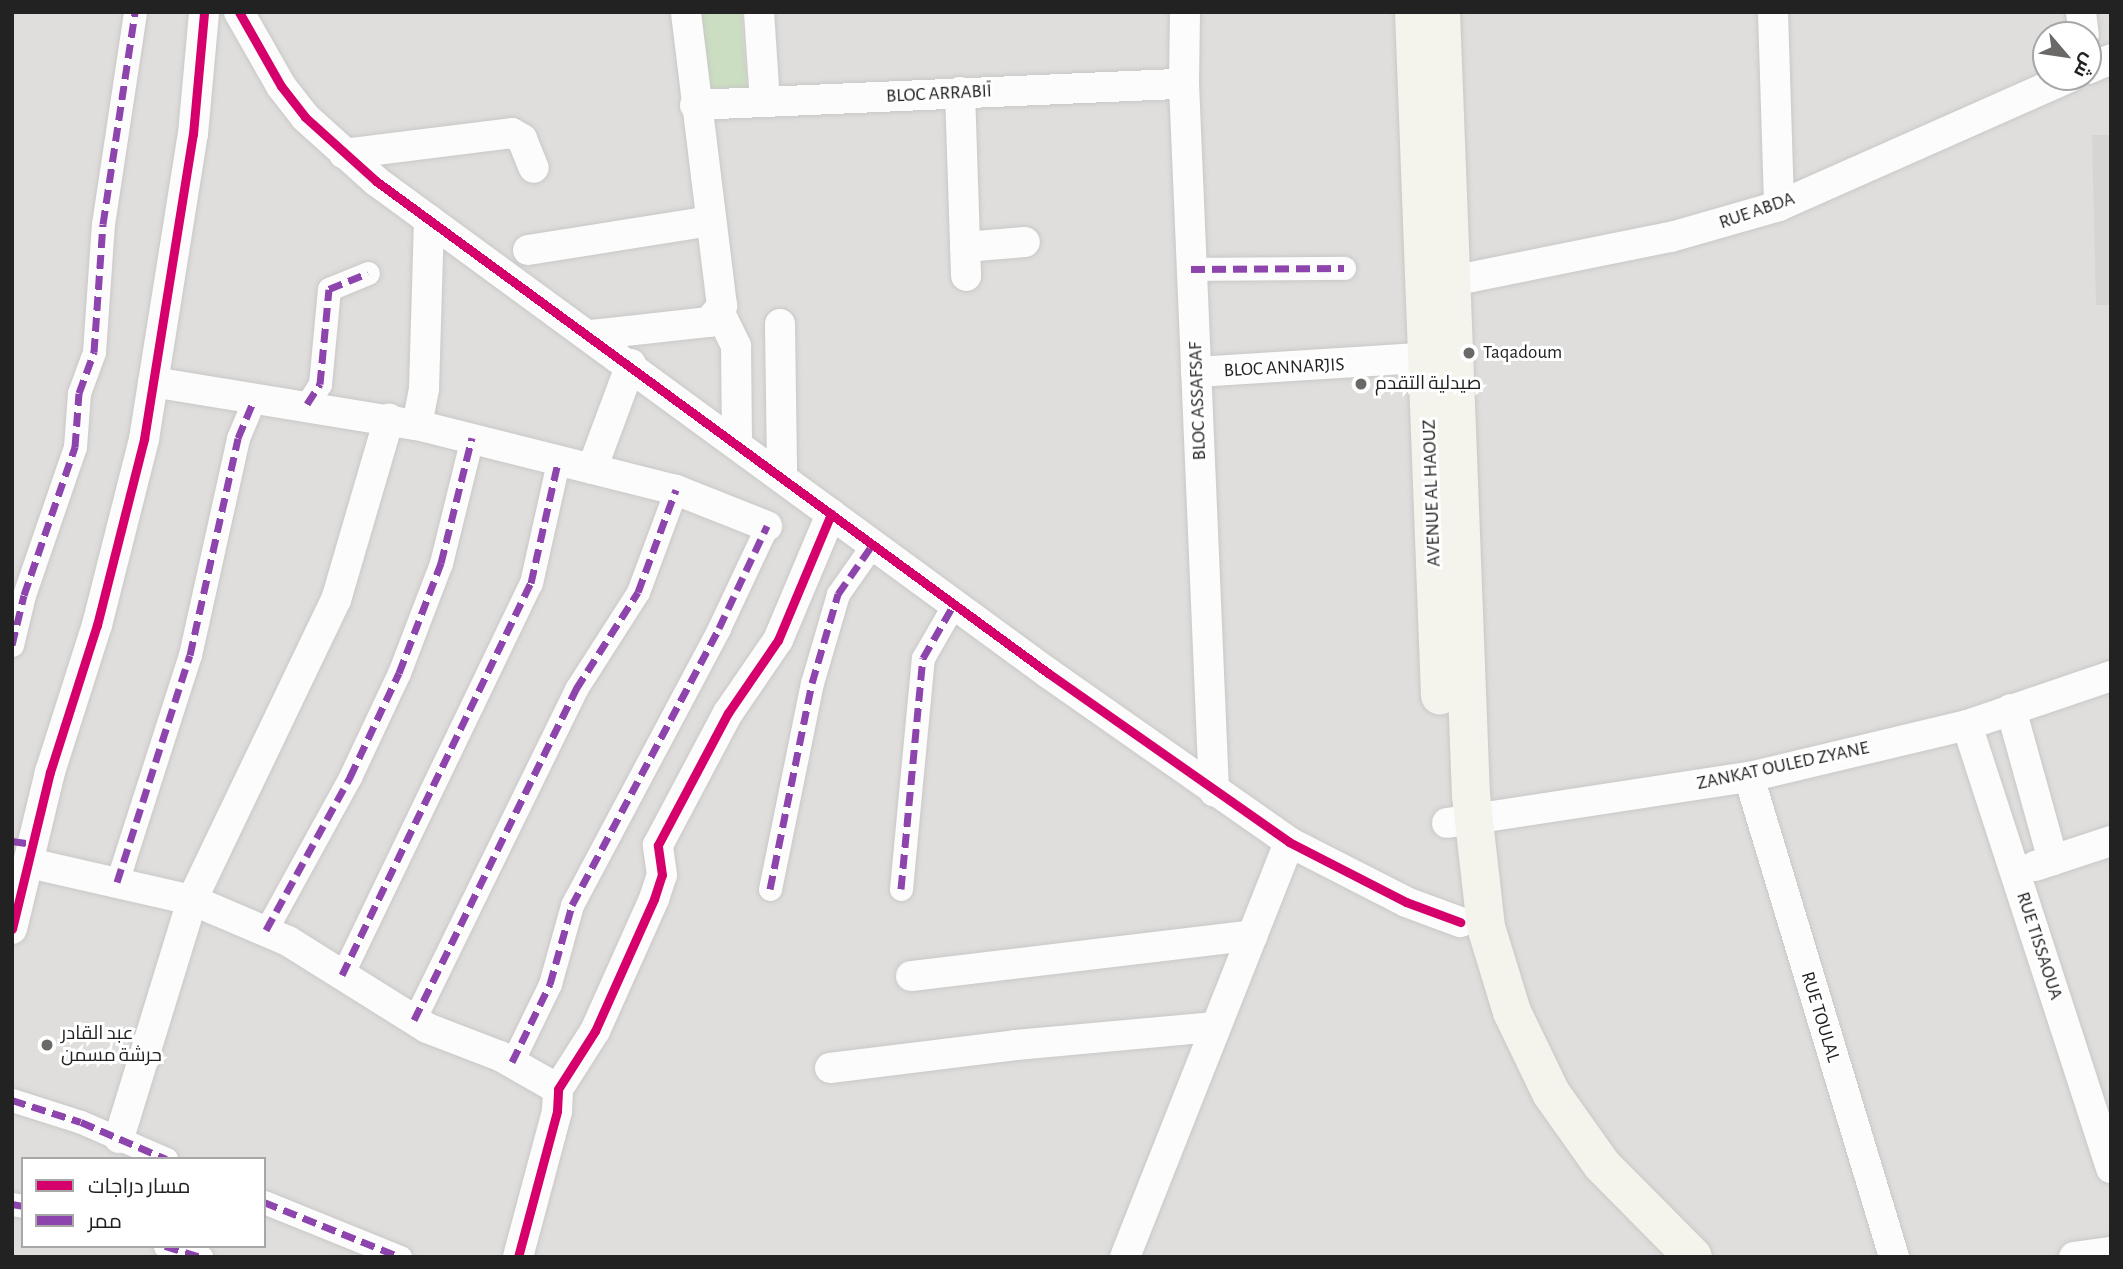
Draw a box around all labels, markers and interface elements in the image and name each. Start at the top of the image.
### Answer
north arrow [2032,21,2102,91]
text: ش [2070,50,2098,81]
street label: BLOC ARRABIÏ [885,80,993,108]
street label: RUE ABDA [1716,187,1798,235]
street label: BLOC ASSAFSAF [1185,341,1211,461]
place label: Taqadoum [1483,342,1562,364]
marker: Taqadoum [1461,345,1477,361]
street label: BLOC ANNARJIS [1223,353,1345,383]
place label: صيدلية التقدم [1375,373,1481,395]
marker: صيدلية التقدم [1353,376,1369,392]
street label: AVENUE AL HAOUZ [1418,419,1446,567]
street label: ZANKAT OULED ZYANE [1695,737,1871,795]
street label: RUE TISSAOUA [2011,889,2067,1003]
street label: RUE TOULAL [1795,969,1845,1065]
place label: عبد القادر حرشة مسمن [61,1023,162,1067]
marker: عبد القادر حرشة مسمن [39,1037,55,1053]
legend [21,1157,266,1248]
text: مسار دراجات [88,1176,190,1197]
text: ممر [88,1211,122,1232]

